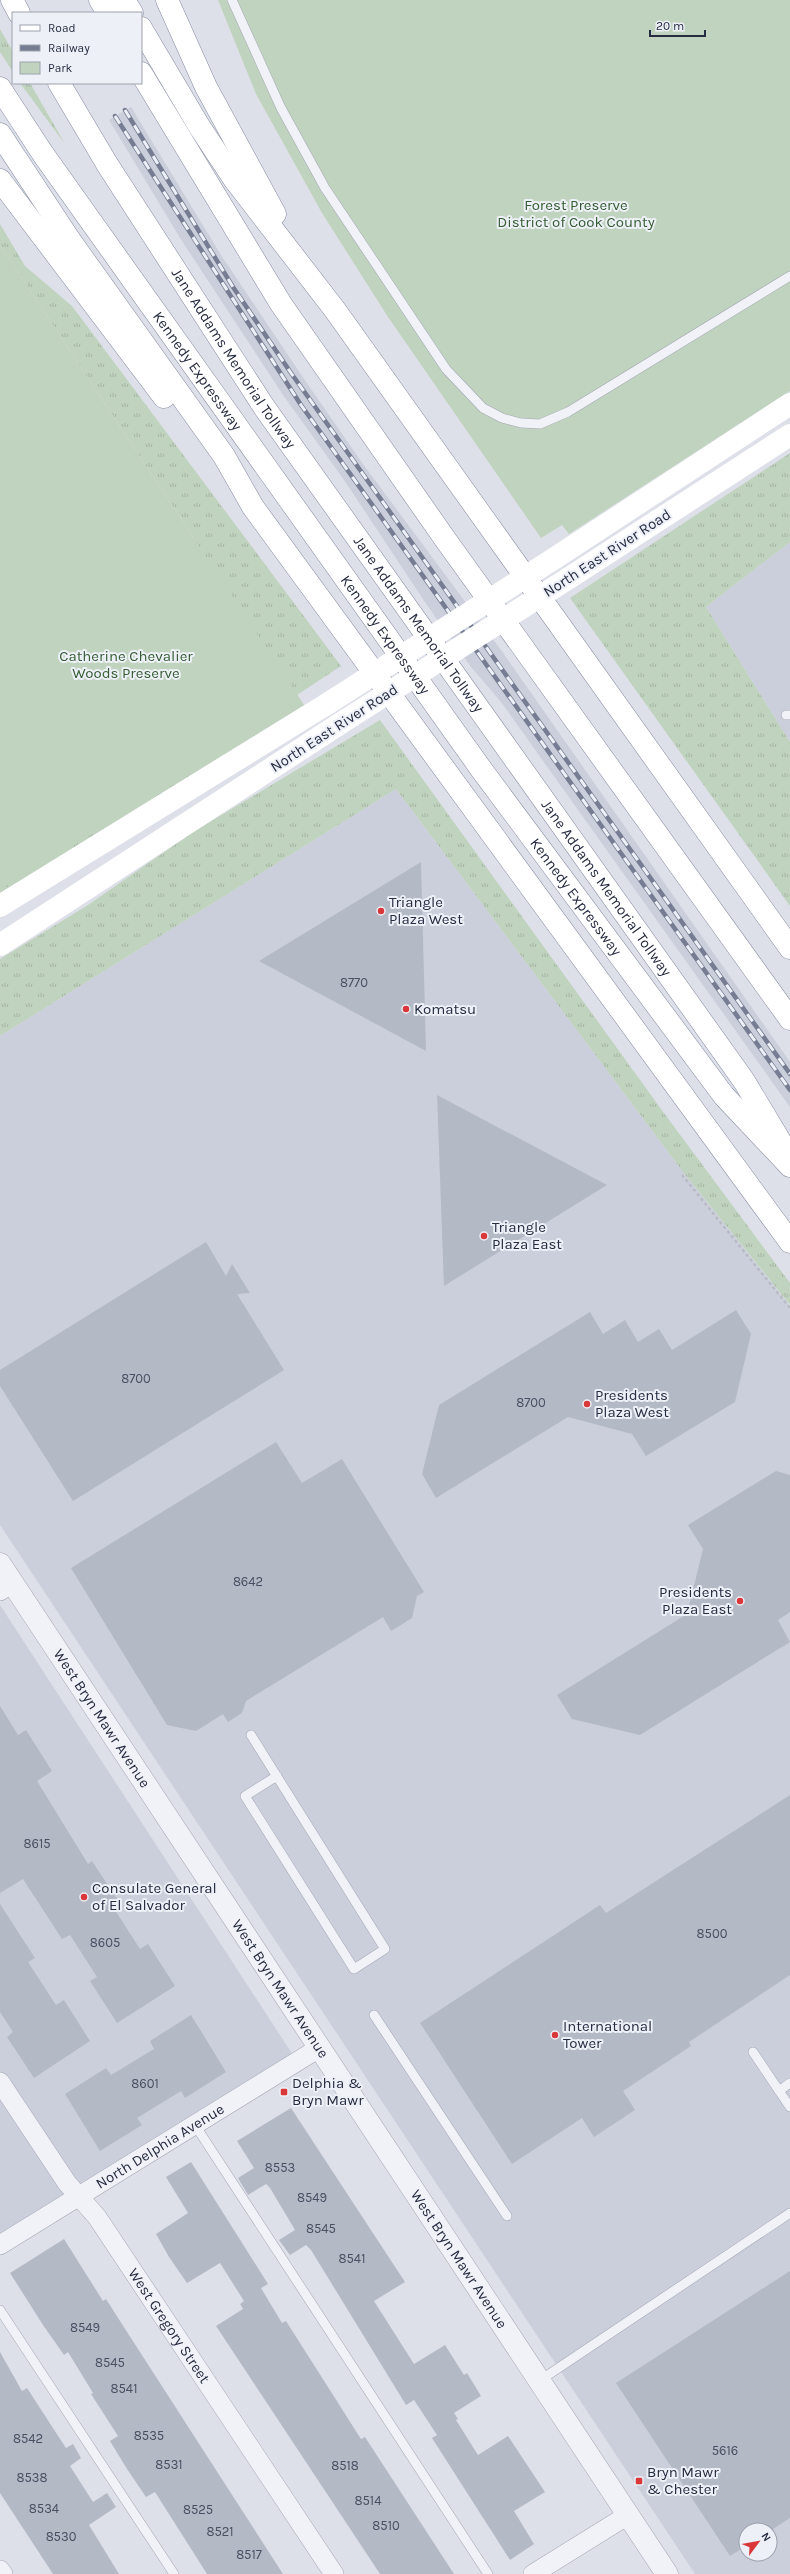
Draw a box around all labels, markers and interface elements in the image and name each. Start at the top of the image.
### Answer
legend [12,12,142,84]
scale bar [650,12,705,38]
text: 20 m [656,19,684,33]
text: Road [48,21,76,35]
text: Railway [48,41,90,55]
text: Park [48,61,73,75]
park label: Forest Preserve District of Cook County [497,196,655,231]
street label: Jane Addams Memorial Tollway [168,265,300,452]
street label: Kennedy Expressway [149,308,246,434]
street label: North East River Road [540,505,674,601]
street label: Jane Addams Memorial Tollway [350,532,488,716]
street label: Kennedy Expressway [337,572,434,698]
park label: Catherine Chevalier Woods Preserve [59,647,193,682]
street label: North East River Road [267,680,401,776]
street label: Jane Addams Memorial Tollway [538,796,676,980]
street label: Kennedy Expressway [526,834,626,959]
place label: Triangle Plaza West [389,893,463,928]
marker: Triangle Plaza West [376,906,386,916]
house number: 8770 [340,975,368,990]
place label: Komatsu [414,1000,476,1018]
marker: Komatsu [401,1004,411,1014]
place label: Triangle Plaza East [492,1218,562,1253]
marker: Triangle Plaza East [479,1231,489,1241]
house number: 8700 [121,1371,151,1386]
place label: Presidents Plaza West [595,1386,669,1421]
house number: 8700 [516,1395,546,1410]
marker: Presidents Plaza West [582,1399,592,1409]
house number: 8642 [233,1574,263,1589]
place label: Presidents Plaza East [659,1583,732,1618]
marker: Presidents Plaza East [735,1596,745,1606]
street label: West Bryn Mawr Avenue [50,1646,154,1791]
house number: 8615 [23,1836,51,1851]
place label: Consulate General of El Salvador [92,1879,217,1914]
marker: Consulate General of El Salvador [79,1892,89,1902]
street label: West Bryn Mawr Avenue [228,1916,333,2061]
house number: 8500 [697,1926,728,1941]
house number: 8605 [90,1935,120,1950]
place label: International Tower [563,2017,652,2052]
marker: International Tower [550,2030,560,2040]
place label: Delphia & Bryn Mawr [292,2074,364,2109]
house number: 8601 [131,2076,159,2091]
marker: Delphia & Bryn Mawr [279,2087,289,2097]
street label: North Delphia Avenue [92,2100,227,2193]
house number: 8553 [265,2160,295,2175]
street label: West Bryn Mawr Avenue [407,2186,511,2332]
house number: 8549 [297,2190,327,2205]
house number: 8545 [306,2221,336,2236]
house number: 8541 [339,2251,365,2266]
street label: West Gregory Street [124,2265,214,2387]
house number: 8549 [70,2320,100,2335]
house number: 8545 [95,2355,125,2370]
house number: 8541 [111,2381,137,2396]
house number: 8535 [134,2428,164,2443]
house number: 8542 [13,2431,43,2446]
house number: 5616 [712,2443,738,2458]
house number: 8531 [155,2457,183,2472]
house number: 8518 [331,2458,359,2473]
place label: Bryn Mawr & Chester [647,2463,719,2498]
house number: 8538 [17,2470,48,2485]
marker: Bryn Mawr & Chester [634,2476,644,2486]
house number: 8514 [355,2493,381,2508]
house number: 8534 [29,2501,59,2516]
house number: 8525 [183,2502,213,2517]
house number: 8510 [372,2518,400,2533]
north arrow [738,2522,778,2562]
house number: 8521 [206,2524,234,2539]
house number: 8530 [46,2529,77,2544]
text: N [758,2530,774,2544]
house number: 8517 [236,2547,262,2562]

